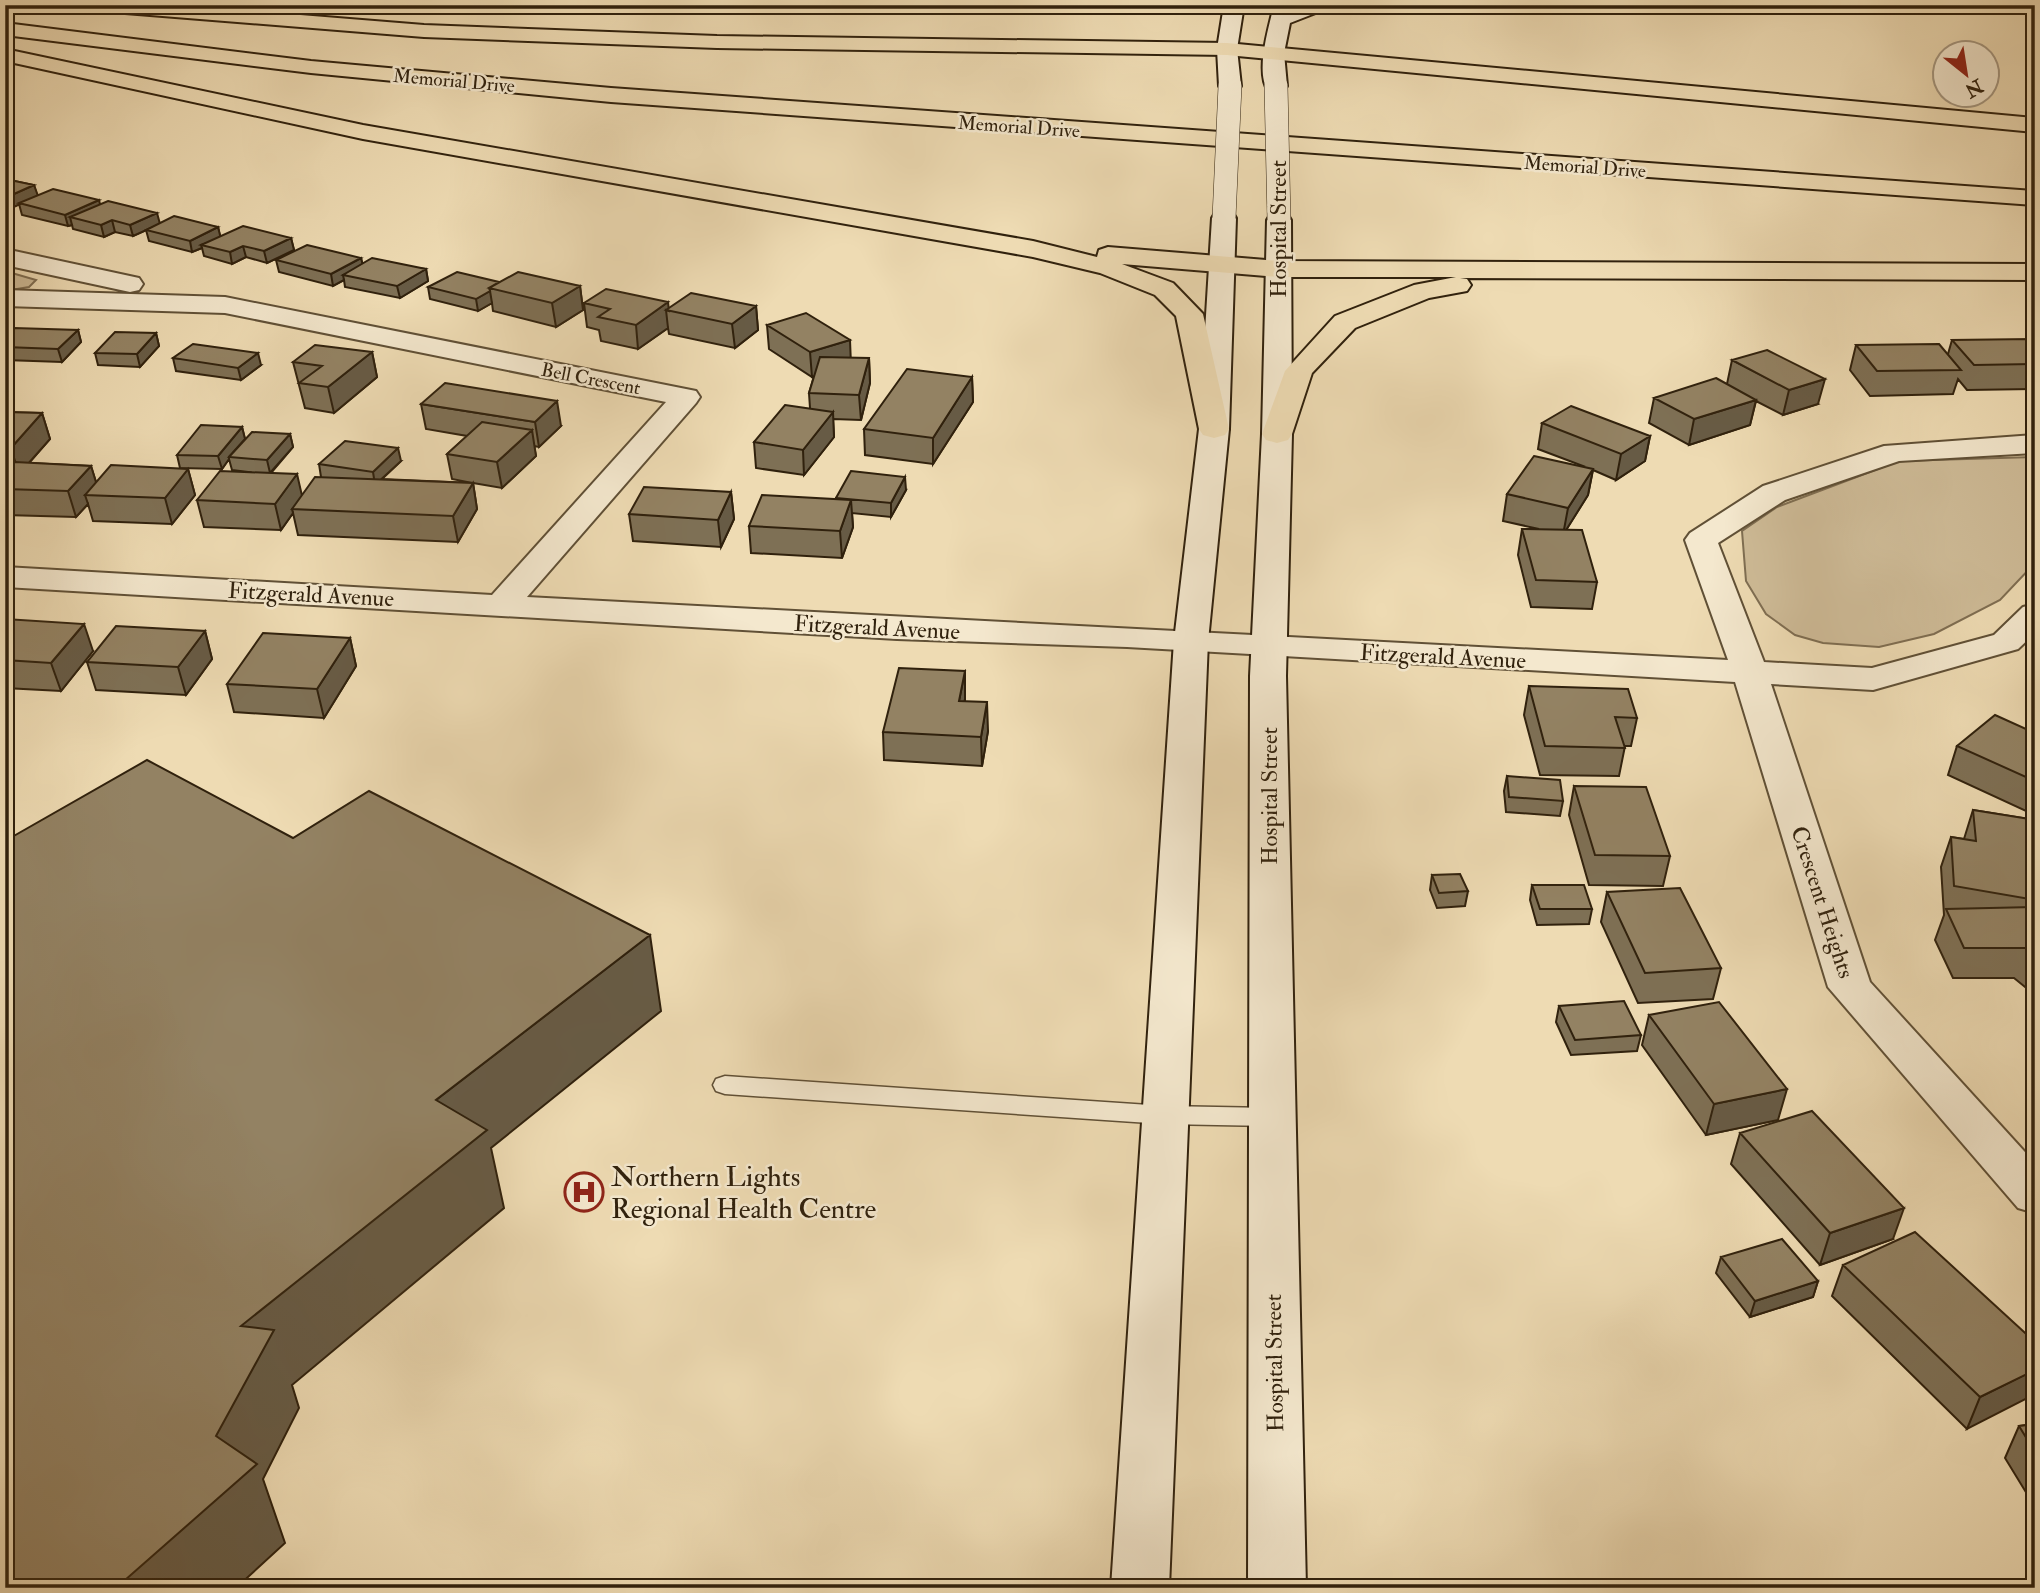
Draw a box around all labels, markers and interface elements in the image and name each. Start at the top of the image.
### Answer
north arrow [1932,38,2002,108]
street label: Memorial Drive [392,64,516,98]
text: N [1960,73,1988,103]
street label: Memorial Drive [957,111,1081,143]
street label: Memorial Drive [1523,151,1647,183]
street label: Hospital Street [1264,160,1294,298]
street label: Bell Crescent [539,358,643,400]
street label: Fitzgerald Avenue [227,576,395,613]
street label: Fitzgerald Avenue [793,609,961,646]
street label: Fitzgerald Avenue [1359,638,1527,675]
street label: Hospital Street [1255,727,1285,865]
street label: Crescent Heights [1784,822,1861,982]
place label: Northern Lights Regional Health Centre [611,1160,877,1227]
hospital icon: Northern Lights Regional Health Centre [563,1171,605,1213]
street label: Hospital Street [1259,1294,1291,1432]

